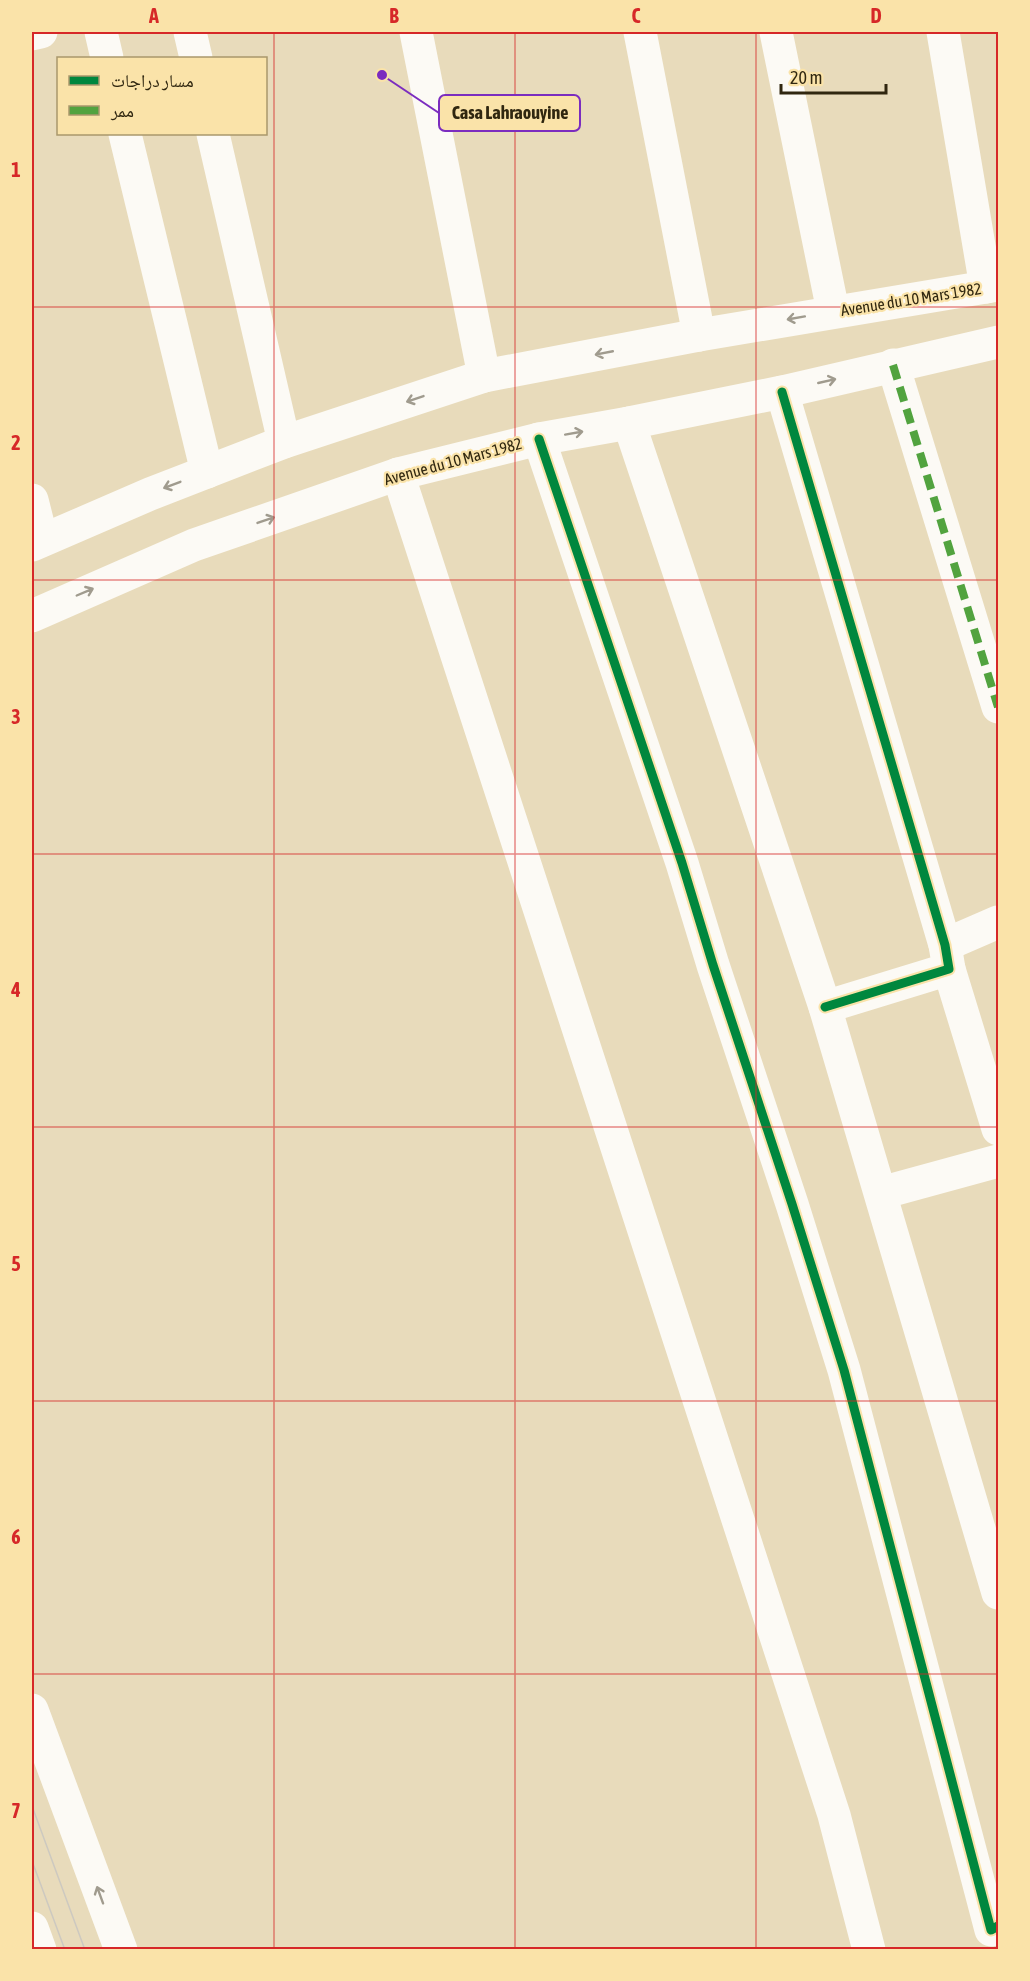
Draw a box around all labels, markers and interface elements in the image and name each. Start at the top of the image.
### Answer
text: A [148,4,159,27]
text: B [389,4,399,27]
text: C [632,4,641,27]
text: D [870,4,882,27]
legend [57,57,267,135]
scale bar [781,57,886,95]
text: 20 m [790,67,822,88]
text: مسار دراجات [111,70,194,91]
callout: Casa Lahraouyine [439,95,580,131]
text: ممر [110,100,134,121]
text: Casa Lahraouyine [452,102,568,123]
text: 1 [11,158,21,181]
street label: Avenue du 10 Mars 1982 [839,279,983,319]
one-way arrow [786,312,806,323]
one-way arrow [595,348,614,359]
one-way arrow [817,375,836,387]
one-way arrow [406,395,425,406]
one-way arrow [564,427,584,438]
text: 2 [11,431,21,454]
street label: Avenue du 10 Mars 1982 [382,434,524,488]
one-way arrow [163,481,182,492]
one-way arrow [256,514,275,525]
one-way arrow [76,586,94,597]
text: 3 [11,705,21,728]
text: 4 [10,978,21,1001]
text: 5 [11,1252,21,1275]
text: 6 [11,1525,21,1548]
text: 7 [11,1799,21,1822]
one-way arrow [94,1886,105,1905]

